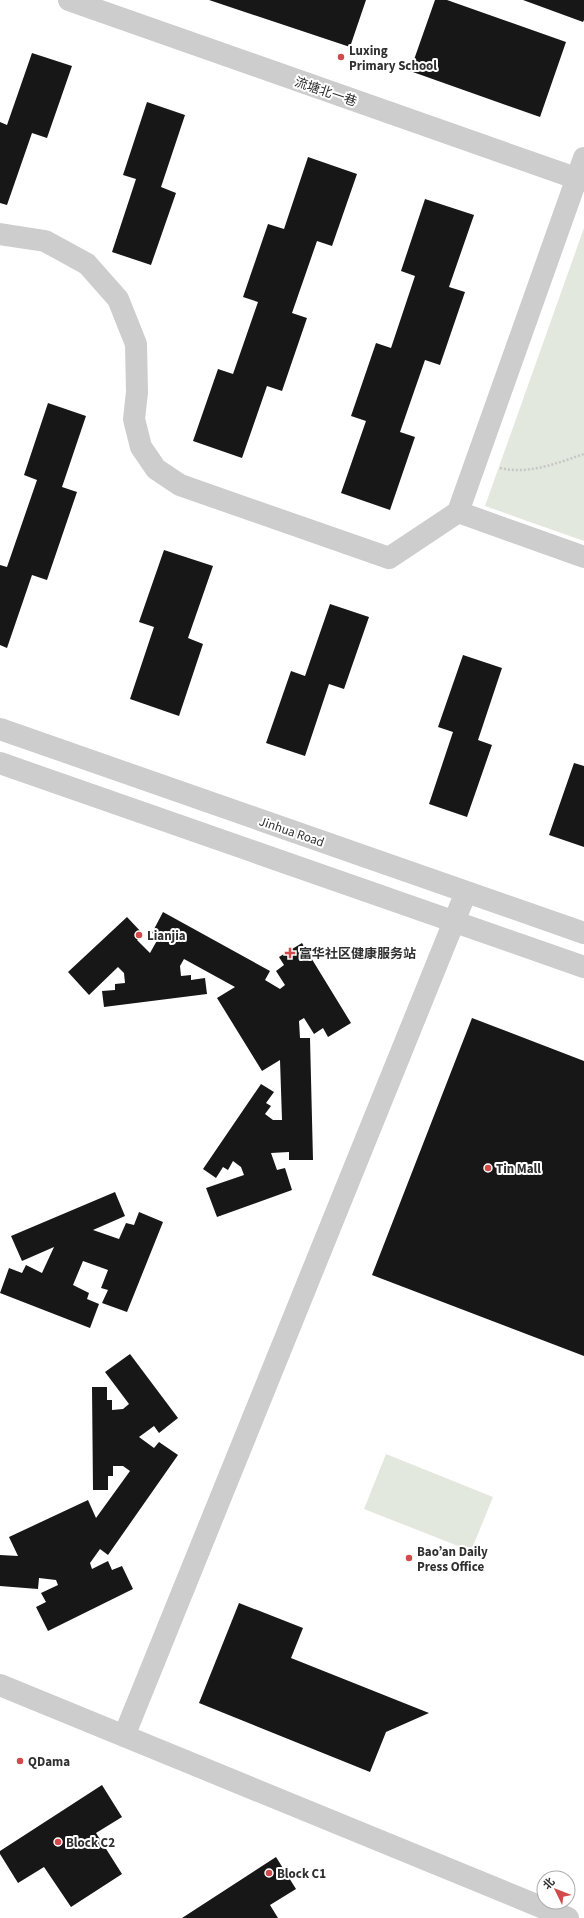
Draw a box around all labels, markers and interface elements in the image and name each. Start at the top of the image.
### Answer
place label: Luxing Primary School [349,42,437,75]
marker: Luxing Primary School [336,52,346,62]
street label: 流塘北一巷 [292,73,359,111]
street label: Jinhua Road [257,812,327,851]
place label: Lianjia [147,927,186,945]
marker: Lianjia [134,930,144,940]
place label: 富华社区健康服务站 [299,945,416,963]
marker: 富华社区健康服务站 [284,947,296,959]
place label: Tin Mall [496,1160,541,1178]
marker: Tin Mall [483,1163,493,1173]
place label: Bao’an Daily Press Office [417,1543,488,1576]
marker: Bao’an Daily Press Office [404,1553,414,1563]
place label: QDama [28,1753,70,1771]
marker: QDama [15,1756,25,1766]
place label: Block C2 [66,1834,115,1852]
marker: Block C2 [53,1837,63,1847]
place label: Block C1 [277,1865,326,1883]
marker: Block C1 [264,1868,274,1878]
north arrow [536,1870,576,1910]
text: 北 [540,1874,558,1893]

